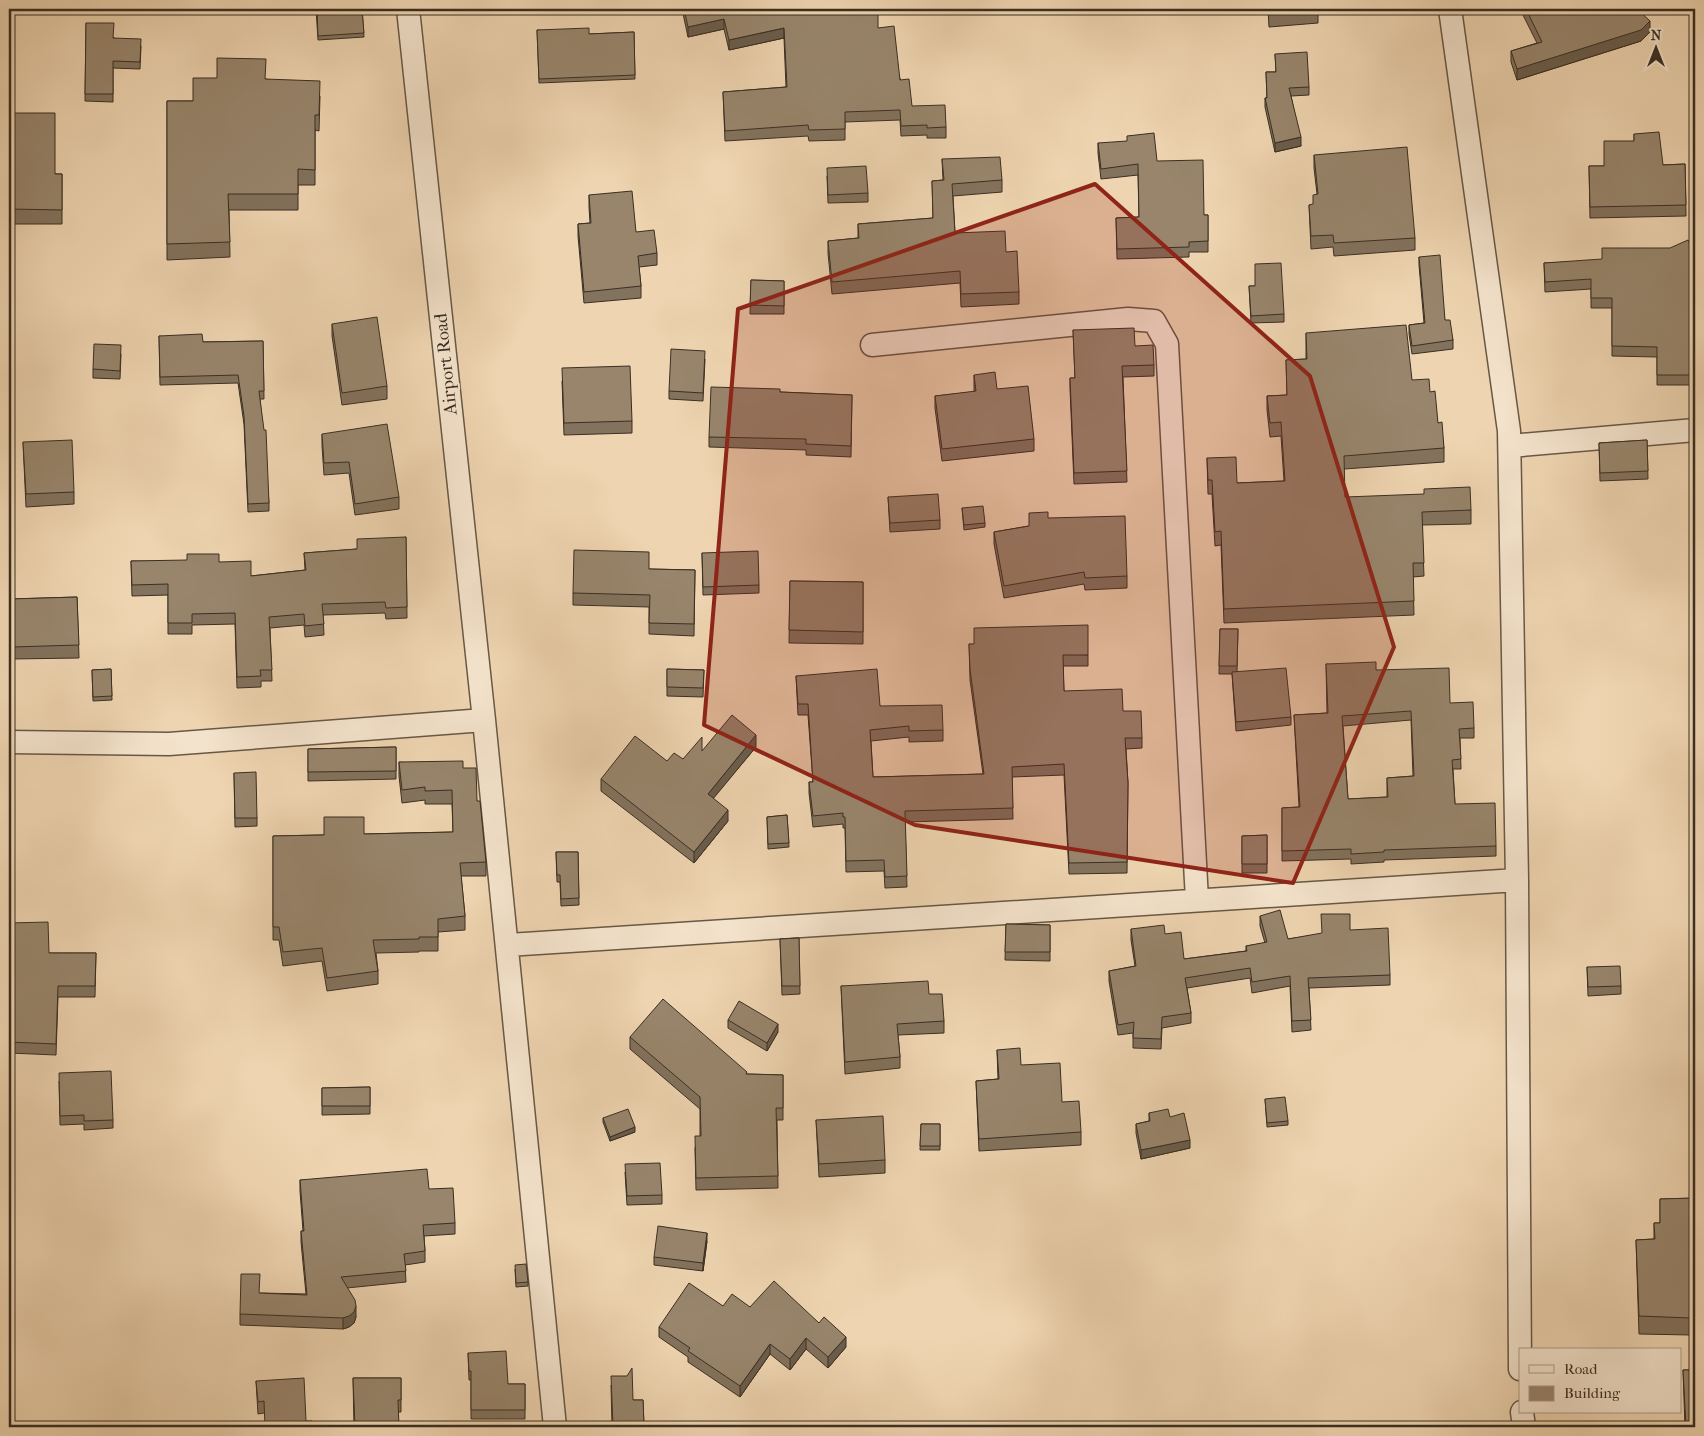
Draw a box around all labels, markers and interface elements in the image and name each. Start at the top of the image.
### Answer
north arrow [1632,22,1682,72]
text: N [1651,27,1662,44]
street label: Airport Road [430,312,462,417]
legend [1519,1348,1682,1414]
text: Road [1564,1360,1598,1378]
text: Building [1564,1384,1621,1402]

